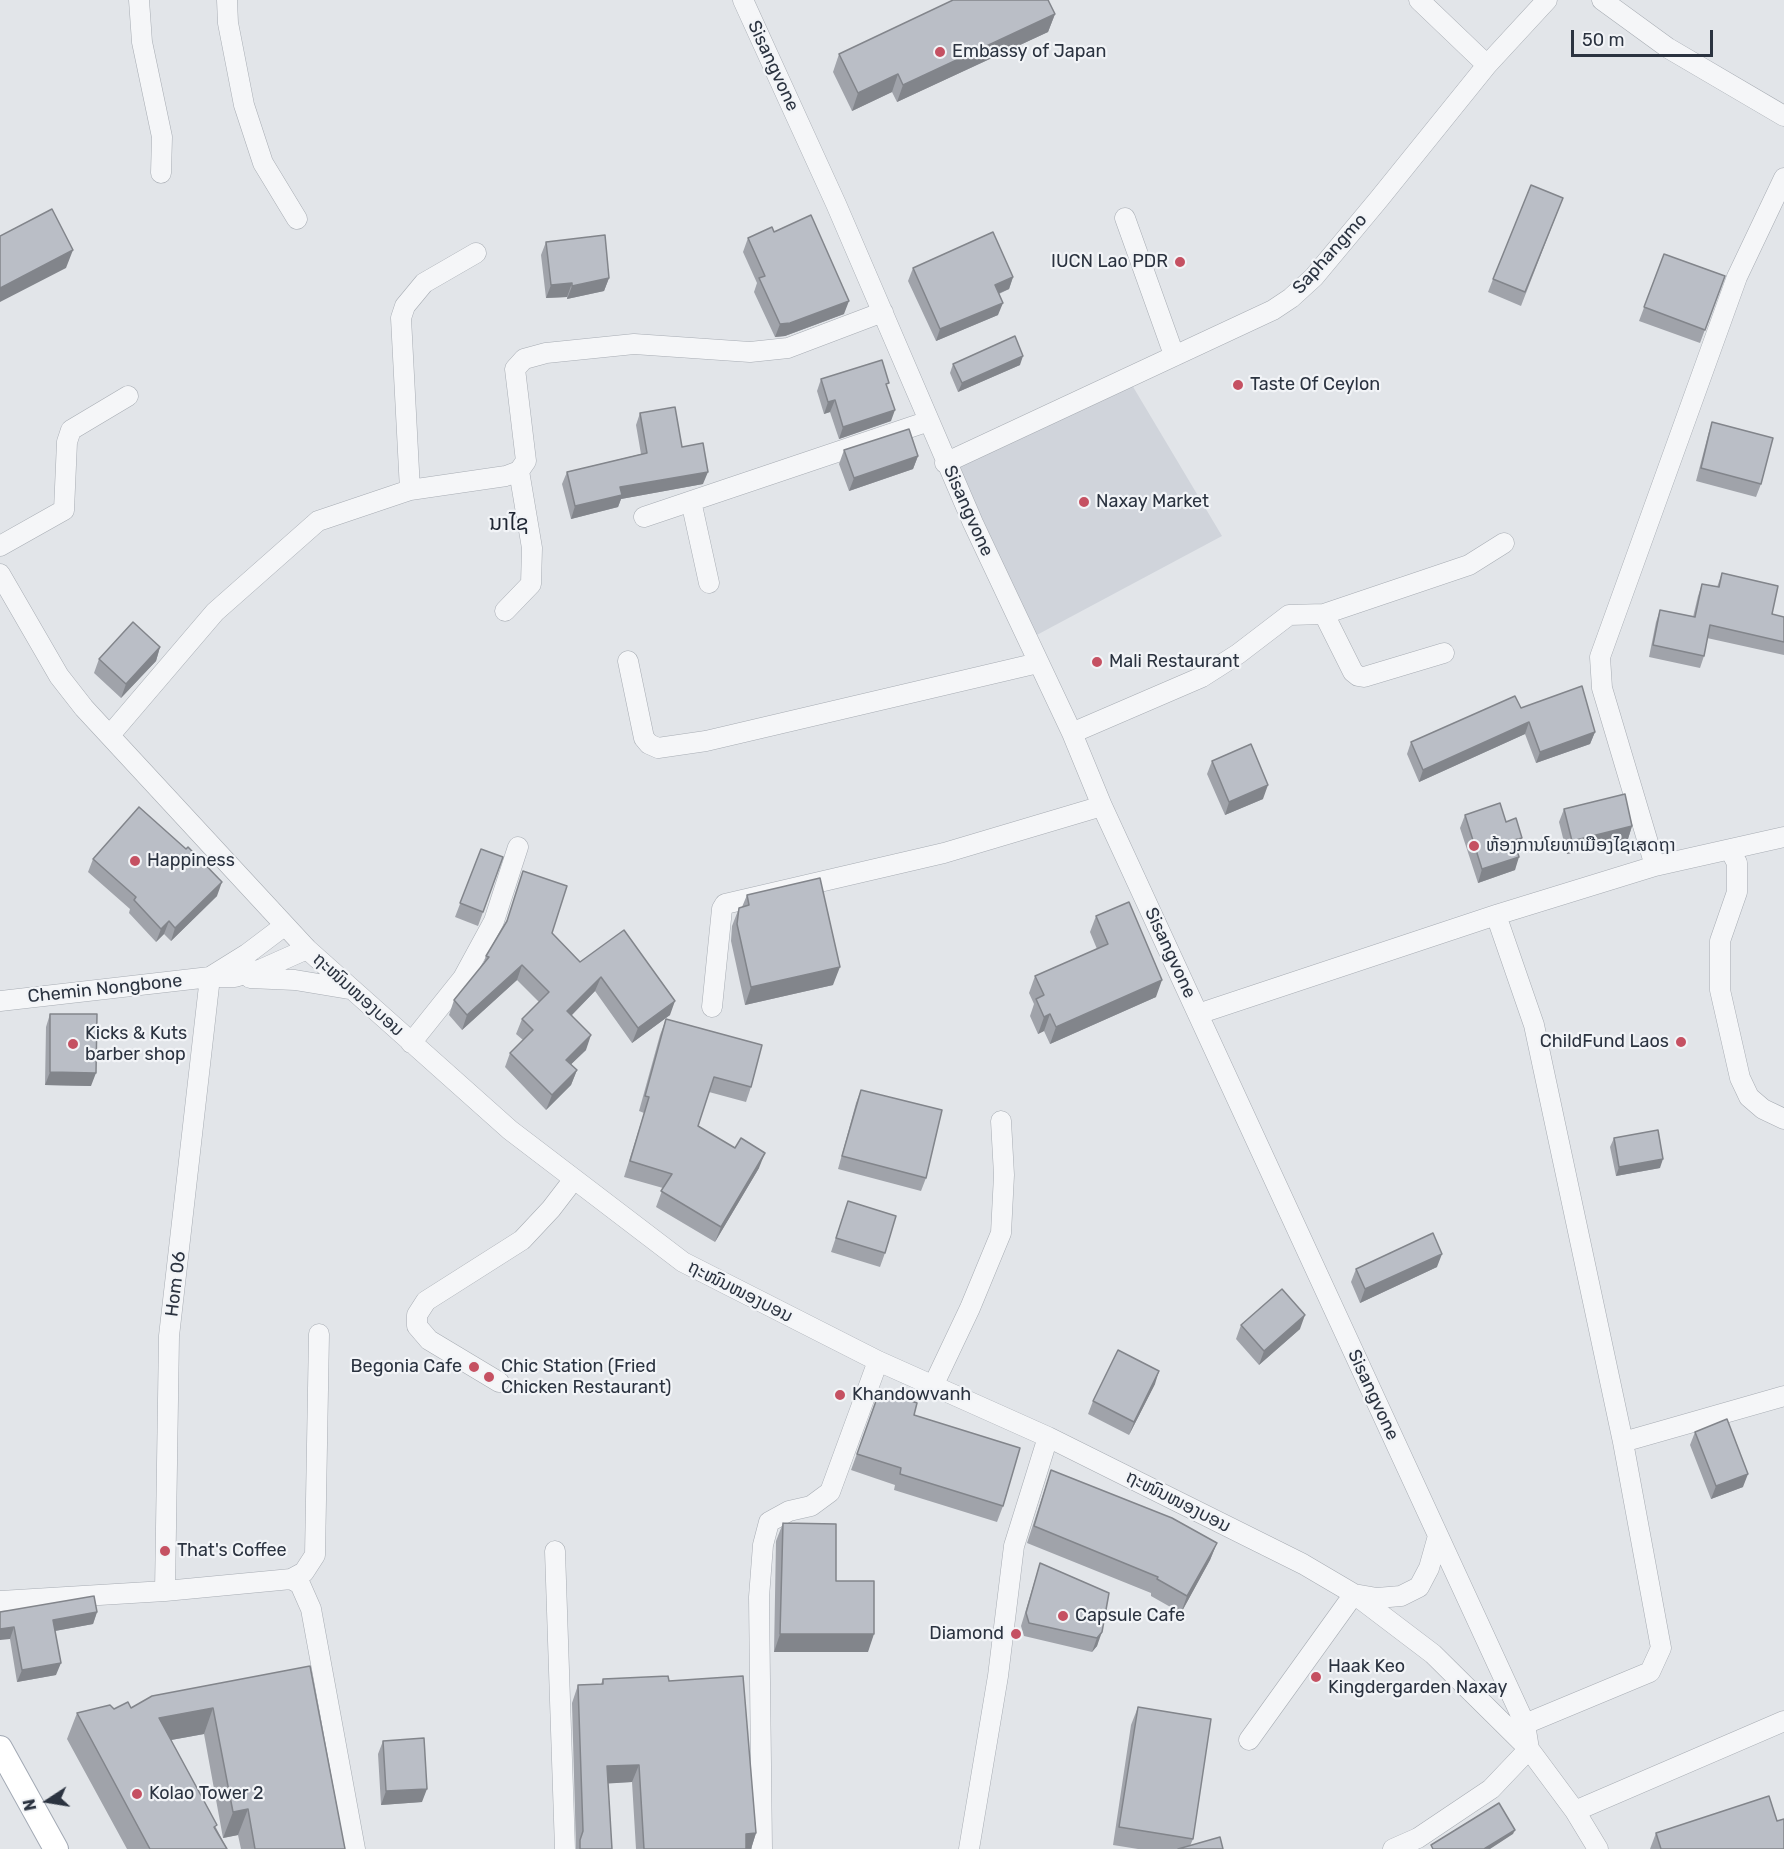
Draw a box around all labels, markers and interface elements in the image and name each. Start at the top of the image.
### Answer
street label: Sisangvone [743,17,803,115]
scale bar [1574,18,1716,56]
text: 50 m [1582,29,1625,51]
place label: Embassy of Japan [952,41,1106,63]
marker: Embassy of Japan [933,45,947,59]
street label: Saphangmo [1288,209,1372,299]
place label: IUCN Lao PDR [1051,251,1168,273]
marker: IUCN Lao PDR [1173,255,1187,269]
place label: Taste Of Ceylon [1250,374,1380,396]
marker: Taste Of Ceylon [1231,378,1245,392]
street label: Sisangvone [938,462,998,560]
place label: Naxay Market [1096,491,1209,513]
marker: Naxay Market [1077,495,1091,509]
district label: ນາໄຊ [489,511,529,537]
place label: Mali Restaurant [1109,651,1240,673]
marker: Mali Restaurant [1090,655,1104,669]
place label: ຫ້ອງການໂຍທາເມືອງໄຊເສດຖາ [1486,835,1676,857]
marker: ຫ້ອງການໂຍທາເມືອງໄຊເສດຖາ [1467,839,1481,853]
place label: Happiness [147,850,235,872]
marker: Happiness [128,854,142,868]
street label: Sisangvone [1140,904,1200,1002]
street label: ຖະໜົນໜອງບອນ [308,949,408,1041]
street label: Chemin Nongbone [27,970,183,1008]
place label: Kicks & Kuts barber shop [85,1023,187,1066]
place label: ChildFund Laos [1540,1031,1669,1053]
marker: ChildFund Laos [1674,1035,1688,1049]
marker: Kicks & Kuts barber shop [66,1037,80,1051]
street label: Hom 06 [161,1250,191,1318]
street label: ຖະໜົນໜອງບອນ [684,1256,796,1328]
street label: Sisangvone [1343,1346,1403,1444]
place label: Begonia Cafe [351,1356,462,1378]
place label: Chic Station (Fried Chicken Restaurant) [501,1356,671,1398]
marker: Begonia Cafe [467,1360,481,1374]
marker: Chic Station (Fried Chicken Restaurant) [482,1370,496,1384]
place label: Khandowvanh [852,1384,971,1406]
marker: Khandowvanh [833,1388,847,1402]
street label: ຖະໜົນໜອງບອນ [1122,1466,1234,1538]
place label: That's Coffee [177,1540,287,1562]
marker: That's Coffee [158,1544,172,1558]
place label: Capsule Cafe [1075,1605,1185,1627]
marker: Capsule Cafe [1056,1609,1070,1623]
place label: Diamond [929,1623,1004,1645]
marker: Diamond [1009,1627,1023,1641]
place label: Haak Keo Kingdergarden Naxay [1328,1656,1507,1698]
marker: Haak Keo Kingdergarden Naxay [1309,1670,1323,1684]
north arrow [18,1771,78,1831]
place label: Kolao Tower 2 [149,1783,264,1805]
marker: Kolao Tower 2 [130,1787,144,1801]
text: N [19,1797,40,1812]

